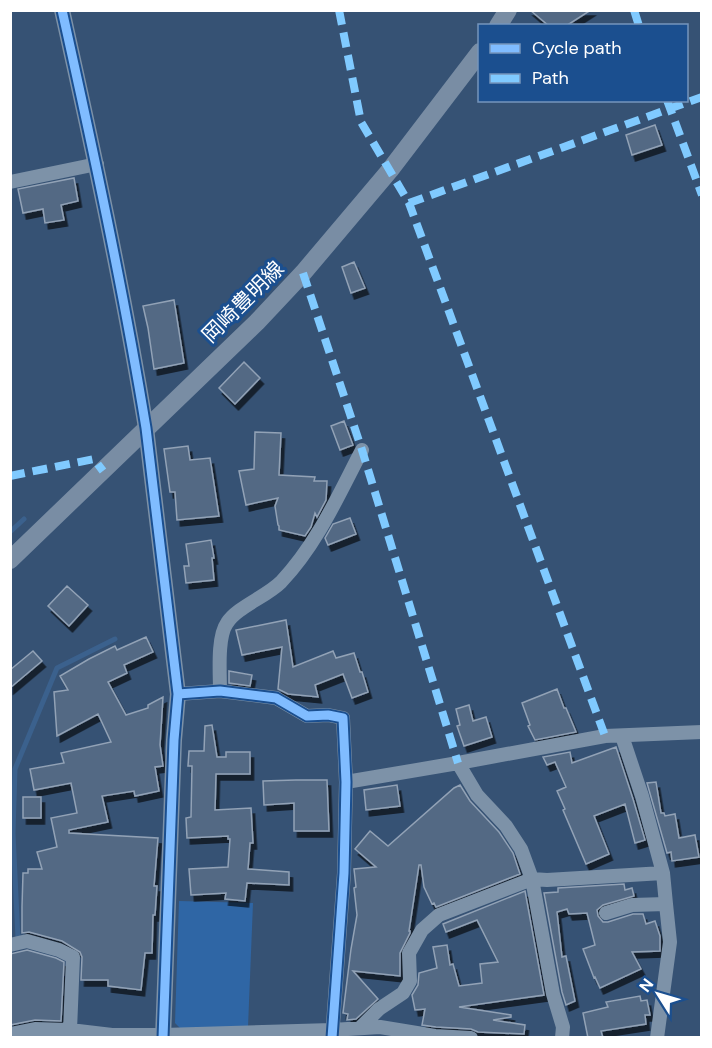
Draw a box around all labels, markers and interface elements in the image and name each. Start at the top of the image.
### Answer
legend [478,24,688,102]
text: Cycle path [532,36,622,60]
text: Path [532,66,569,90]
street label: 岡崎豊明線 [196,255,290,349]
north arrow [628,964,688,1024]
text: N [635,974,658,996]

